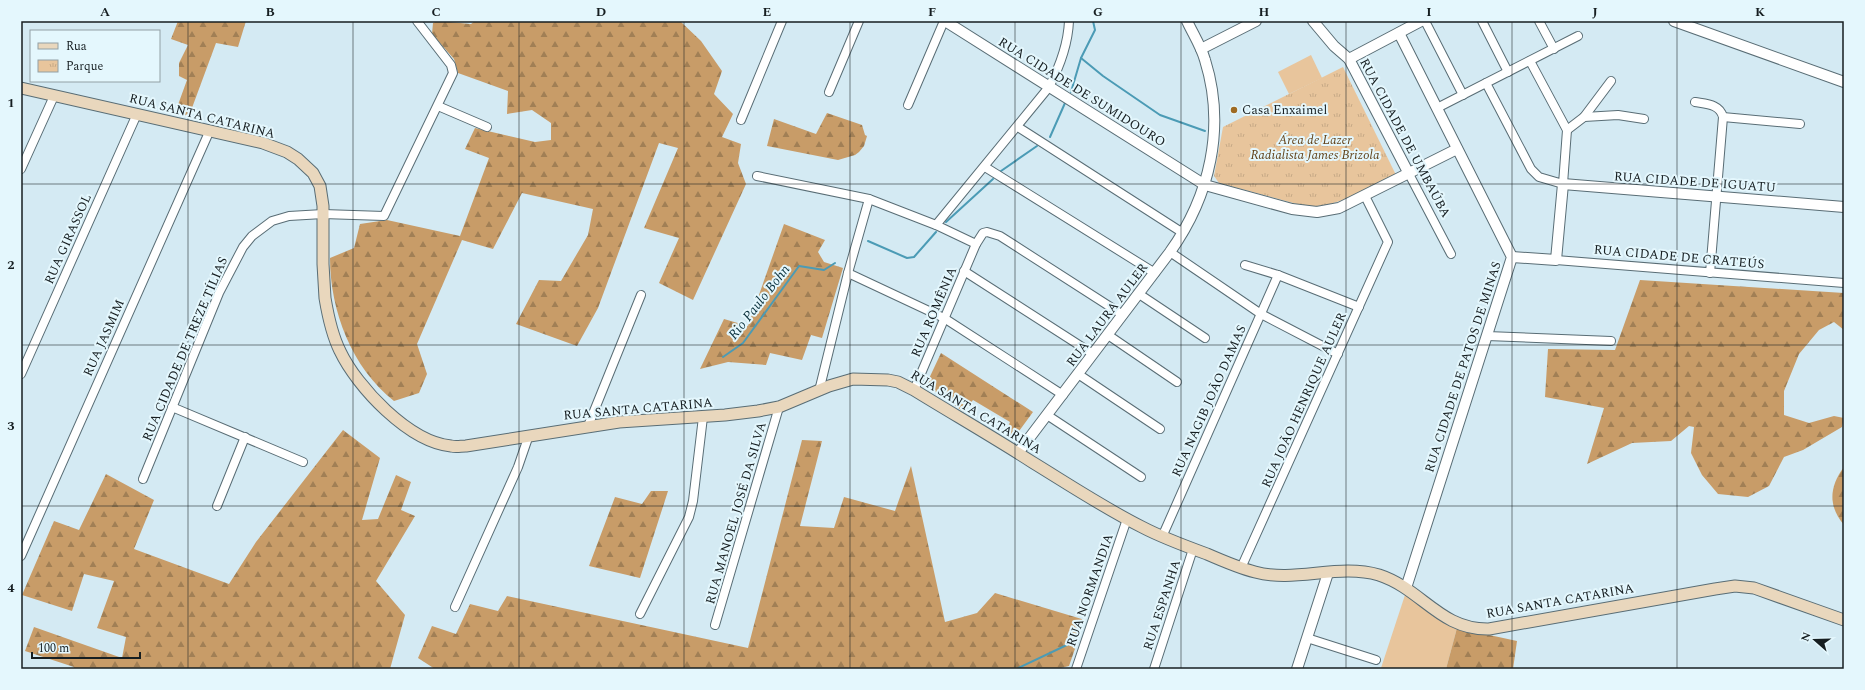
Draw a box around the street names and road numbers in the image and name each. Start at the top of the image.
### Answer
street label: RUA CIDADE DE SUMIDOURO [994,32,1170,152]
street label: RUA CIDADE DE UMBAÚBA [1354,55,1456,221]
street label: RUA SANTA CATARINA [127,88,277,144]
street label: RUA CIDADE DE IGUATU [1613,166,1777,198]
street label: RUA GIRASSOL [39,191,97,287]
street label: RUA CIDADE DE CRATEÚS [1593,240,1765,274]
street label: RUA CIDADE DE TREZE TÍLIAS [137,254,233,444]
street label: RUA LAURA AULER [1061,259,1153,371]
street label: RUA CIDADE DE PATOS DE MINAS [1419,259,1507,475]
street label: RUA ROMÊNIA [906,264,962,360]
street label: RUA JASMIM [78,296,130,380]
street label: RUA JOÃO HENRIQUE AULER [1256,309,1352,491]
street label: RUA NAGIB JOÃO DAMAS [1166,322,1252,480]
street label: RUA SANTA CATARINA [907,365,1046,459]
street label: RUA SANTA CATARINA [563,392,714,425]
street label: RUA MANOEL JOSÉ DA SILVA [700,419,772,607]
street label: RUA NORMANDIA [1061,531,1119,649]
street label: RUA ESPANHA [1138,557,1186,653]
street label: RUA SANTA CATARINA [1485,578,1636,624]

